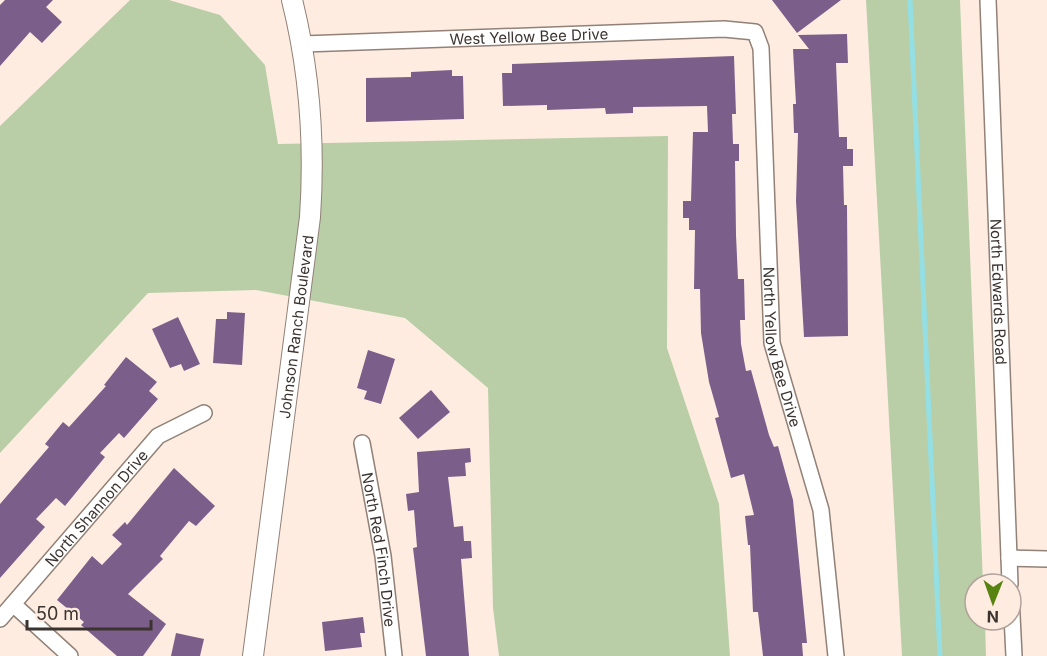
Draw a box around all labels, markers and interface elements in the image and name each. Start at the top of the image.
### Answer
street label: West Yellow Bee Drive [449,24,609,48]
street label: North Edwards Road [987,218,1011,365]
street label: Johnson Ranch Boulevard [274,234,317,420]
street label: North Yellow Bee Drive [760,266,806,429]
street label: North Shannon Drive [40,445,152,570]
street label: North Red Finch Drive [358,471,400,628]
north arrow [963,572,1023,632]
scale bar [27,593,152,631]
text: 50 m [36,603,79,624]
text: N [986,607,999,627]

